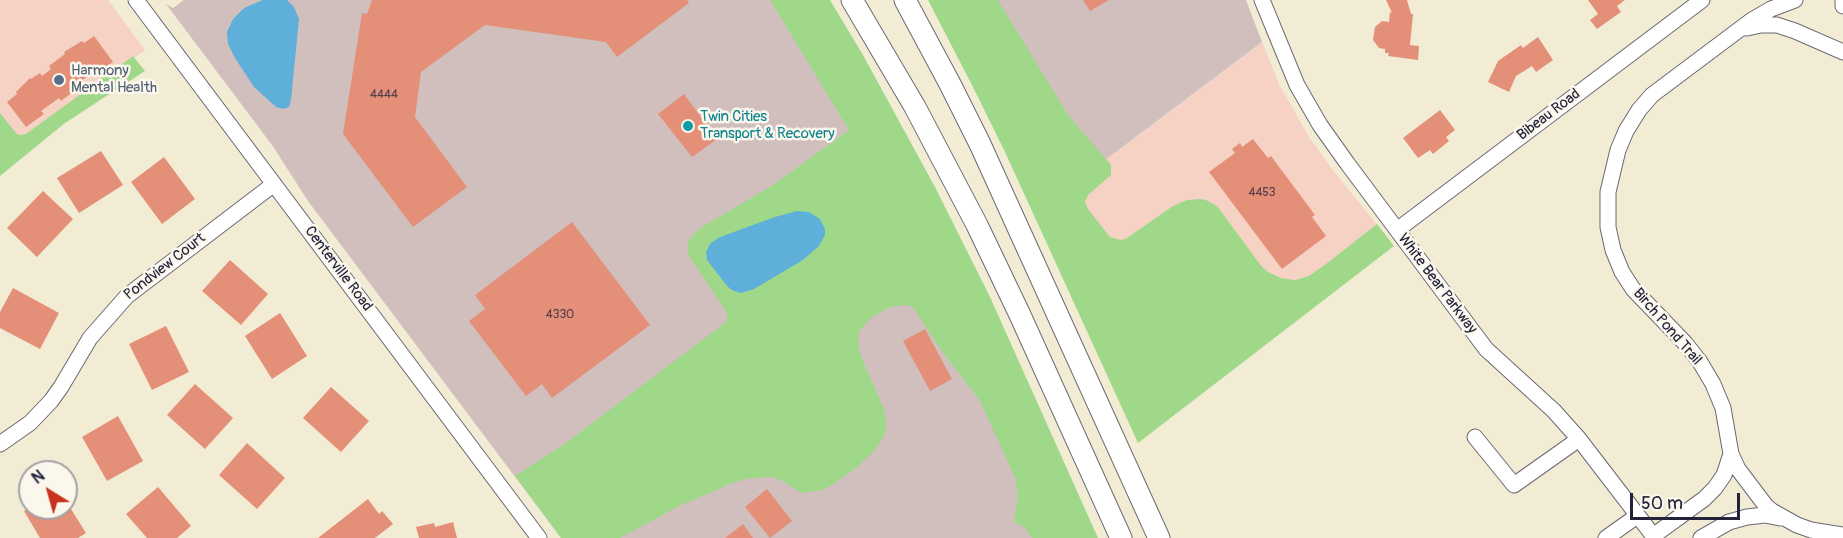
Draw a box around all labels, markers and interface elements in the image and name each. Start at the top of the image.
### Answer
place label: Harmony Mental Health [71,62,157,97]
marker: Harmony Mental Health [52,73,66,87]
street label: Bibeau Road [1514,85,1584,145]
house number: 4444 [370,88,398,102]
place label: Twin Cities Transport & Recovery [700,108,835,143]
marker: Twin Cities Transport & Recovery [681,119,695,133]
house number: 4453 [1248,186,1276,200]
street label: Centerville Road [300,223,376,315]
street label: Pondview Court [121,230,209,304]
street label: White Bear Parkway [1394,230,1480,338]
street label: Birch Pond Trail [1629,285,1705,369]
house number: 4330 [546,308,574,322]
north arrow [18,460,78,520]
text: N [28,466,49,488]
scale bar [1633,481,1742,519]
text: 50 m [1641,492,1683,515]

